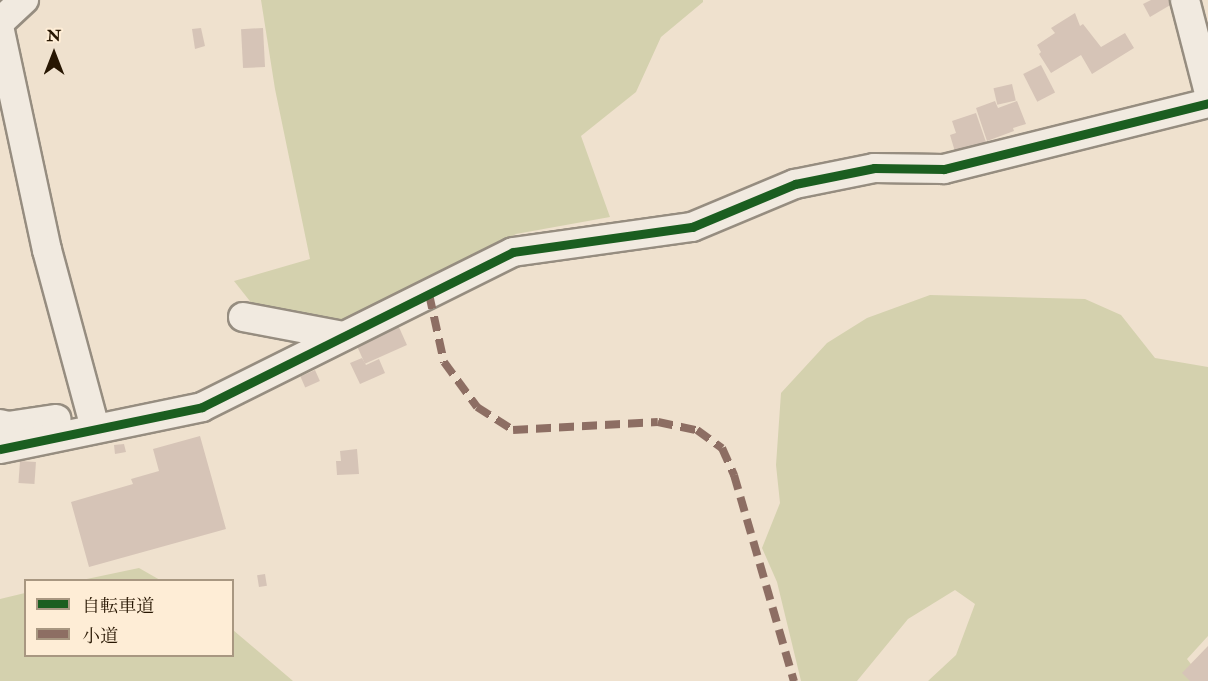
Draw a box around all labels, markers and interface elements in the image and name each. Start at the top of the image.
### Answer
north arrow [24,24,84,84]
text: N [47,26,61,46]
legend [24,579,234,657]
text: 自転車道 [82,595,154,618]
text: 小道 [82,625,118,648]

